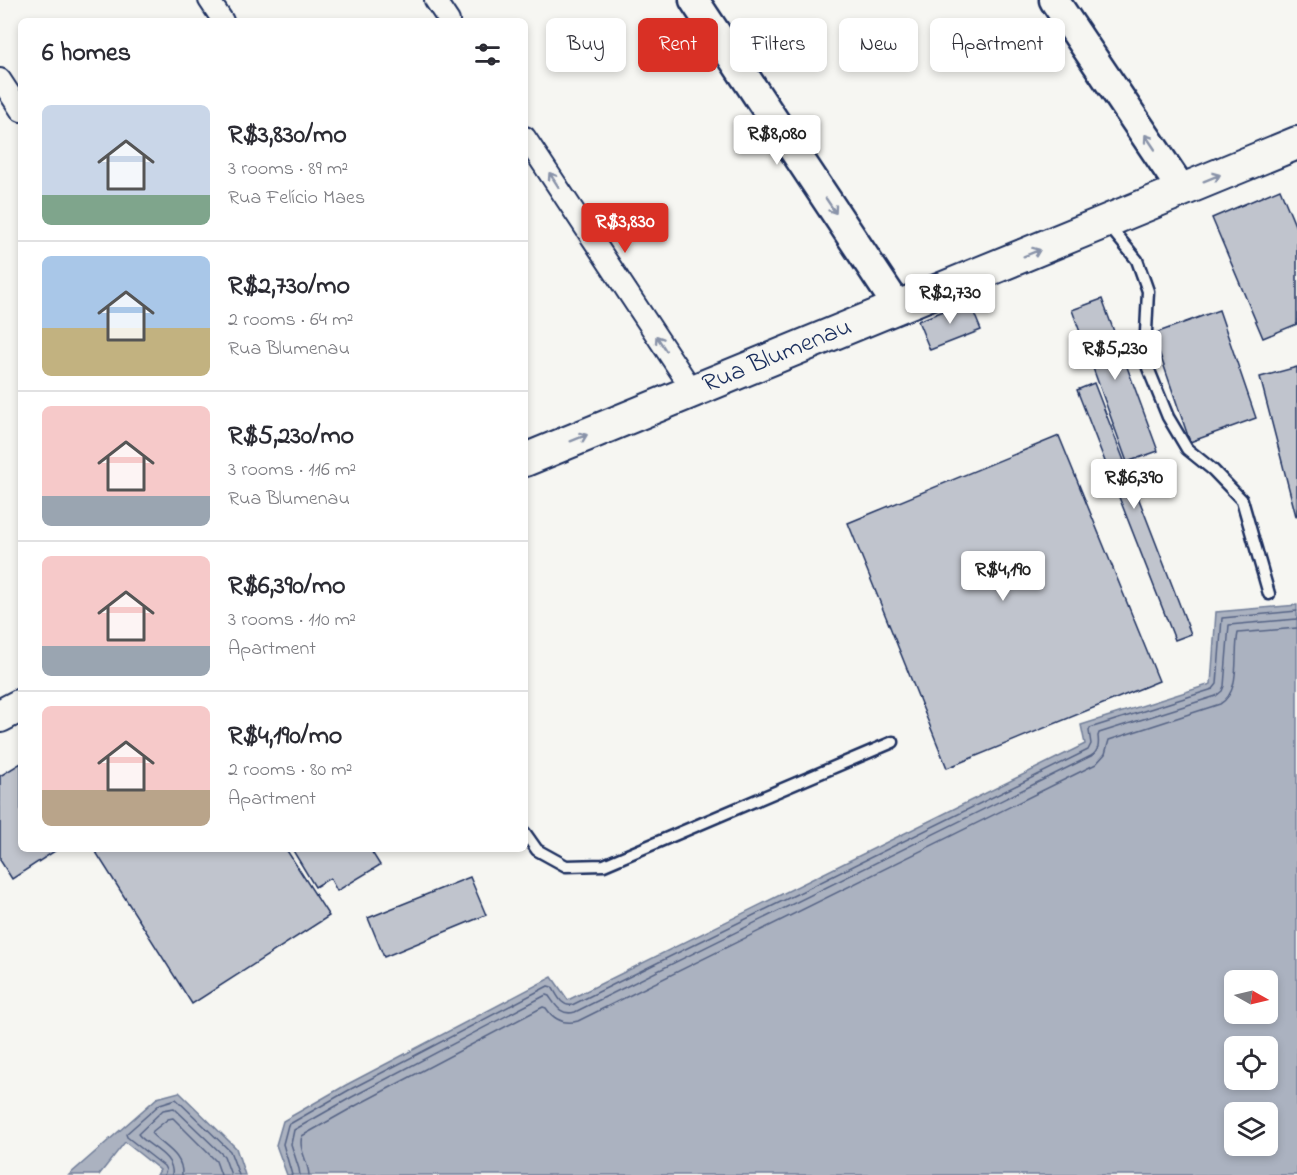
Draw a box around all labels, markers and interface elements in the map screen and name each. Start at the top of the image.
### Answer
chip: Buy [546,18,626,72]
chip: Rent [638,18,718,72]
chip: Filters [730,18,827,72]
chip: New [839,18,918,72]
chip: Apartment [930,18,1065,72]
text: 6 homes [42,35,131,73]
icon: filters [471,38,504,71]
pin: R$8,080 [722,115,832,166]
text: R$3,830/mo [228,117,347,155]
text: R$8,080 [748,120,806,149]
icon: home [90,129,162,201]
one-way arrow [1143,133,1156,150]
text: 3 rooms · 89 m² [228,155,348,184]
one-way arrow [547,172,559,189]
one-way arrow [1202,172,1221,183]
text: Rua Felício Maes [228,184,365,213]
one-way arrow [825,198,837,214]
pin: R$3,830 [570,203,680,254]
text: R$3,830 [595,208,655,237]
one-way arrow [1022,247,1041,258]
text: R$2,730/mo [228,268,350,306]
pin: R$2,730 [895,274,1005,325]
text: R$2,730 [919,279,981,308]
icon: home [90,280,162,352]
text: 2 rooms · 64 m² [228,306,353,335]
street label: Rua Blumenau [697,309,858,404]
pin: R$5,230 [1060,330,1170,381]
text: Rua Blumenau [228,335,350,364]
one-way arrow [655,335,667,351]
text: R$5,230 [1083,335,1147,364]
text: R$5,230/mo [228,418,354,456]
icon: home [90,430,162,502]
one-way arrow [569,432,588,443]
text: 3 rooms · 116 m² [228,456,356,485]
pin: R$6,390 [1079,459,1189,510]
text: R$6,390 [1105,464,1163,493]
text: Rua Blumenau [228,485,350,514]
pin: R$4,190 [948,551,1058,602]
text: R$4,190 [975,556,1031,585]
text: R$6,390/mo [228,568,346,606]
icon: home [90,580,162,652]
text: 3 rooms · 110 m² [228,606,356,635]
text: Apartment [228,635,316,664]
text: R$4,190/mo [228,718,342,756]
icon: home [90,730,162,802]
text: 2 rooms · 80 m² [228,756,353,785]
text: Apartment [228,785,316,814]
north arrow [1224,970,1278,1024]
map controls [1224,970,1278,1156]
button: locate [1224,1036,1278,1090]
button: layers [1224,1102,1278,1156]

